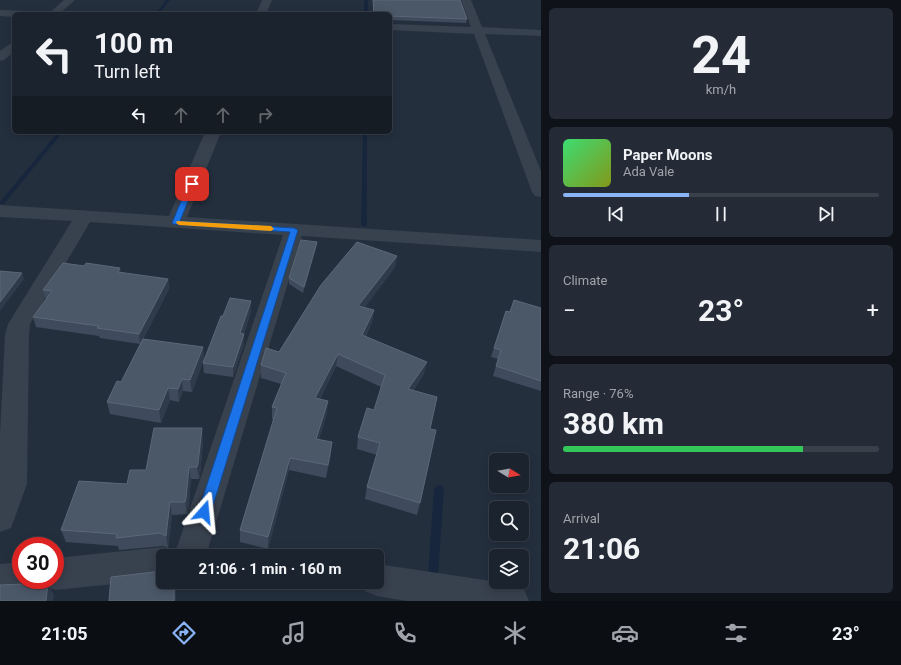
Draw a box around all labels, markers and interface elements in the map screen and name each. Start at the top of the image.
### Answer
text: 24 [691,25,751,86]
text: 100 m [94,27,173,60]
icon: left [28,28,80,80]
text: Turn left [94,61,160,82]
text: km/h [706,82,736,97]
icon: left [128,104,150,126]
icon: ahead [170,104,192,126]
icon: ahead [212,104,234,126]
icon: right [254,104,276,126]
text: Paper Moons [623,146,713,164]
text: Ada Vale [623,164,674,179]
pin [175,167,209,201]
icon: arrive [181,173,203,195]
icon: previous [605,203,627,225]
icon: pause [710,203,732,225]
icon: next [815,203,837,225]
text: Climate [563,273,607,288]
text: 23° [698,293,744,328]
text: − [563,298,576,323]
text: + [867,298,879,323]
text: Range · 76% [563,386,633,401]
text: 380 km [563,406,664,441]
north arrow [489,453,529,493]
map controls [489,453,529,589]
position arrow [183,491,225,533]
button: search [489,501,529,541]
text: Arrival [563,511,600,526]
text: 21:06 [563,531,640,566]
speed limit sign: 30 [12,537,64,589]
button: layers [489,549,529,589]
text: 21:06 · 1 min · 160 m [199,560,341,578]
icon: directions [170,619,198,647]
icon: music [280,619,308,647]
icon: phone [391,619,419,647]
icon: climate [501,619,529,647]
icon: car [611,619,639,647]
icon: filters [722,619,750,647]
text: 21:05 [41,623,88,644]
text: 23° [832,623,860,644]

